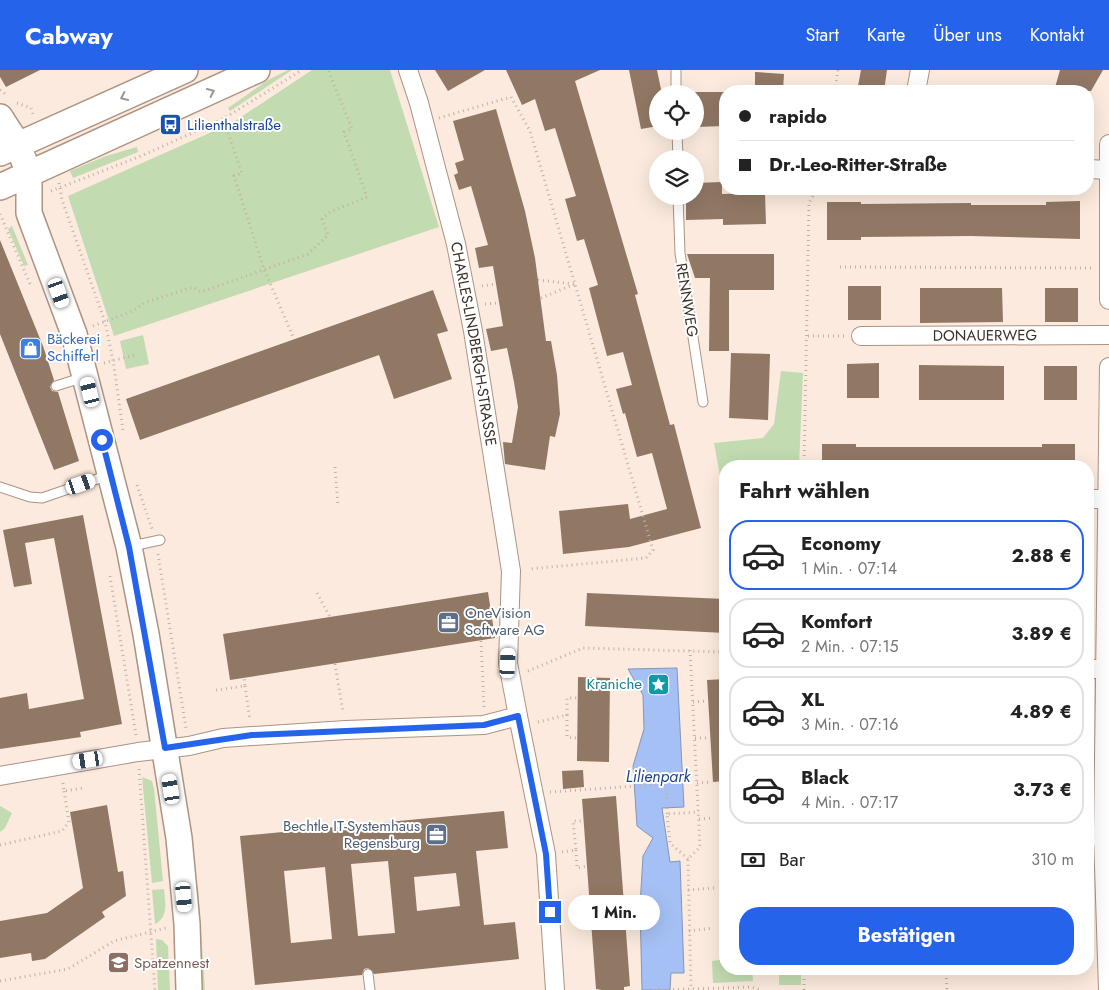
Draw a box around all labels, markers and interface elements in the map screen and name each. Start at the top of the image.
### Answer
text: Cabway [25,18,113,53]
text: Start [805,22,839,48]
text: Karte [867,22,905,48]
text: Über uns [933,22,1002,48]
text: Kontakt [1030,22,1084,48]
map controls [649,85,704,205]
button: locate [649,85,704,140]
one-way arrow [206,88,215,99]
one-way arrow [120,90,129,101]
text: rapido [769,103,827,130]
bus stop icon: Lilienthalstraße [159,113,183,137]
place label: Lilienthalstraße [187,114,281,136]
button: layers [649,150,704,205]
text: Dr.-Leo-Ritter-Straße [769,151,947,178]
street label: CHARLES-LINDBERGH-STRASSE [445,240,502,448]
street label: RENNWEG [670,261,704,339]
car [46,276,71,310]
street label: DONAUERWEG [933,324,1037,347]
place label: Bäckerei Schifferl [47,328,100,367]
shop icon: Bäckerei Schifferl [19,336,43,360]
car [79,376,100,408]
route start [91,429,113,451]
car [64,472,97,496]
text: Fahrt wählen [739,474,870,506]
text: Economy [801,530,881,557]
icon: car [741,533,786,578]
text: 2.88 € [1011,542,1072,569]
text: 1 Min. · 07:14 [801,557,897,580]
place label: OneVision Software AG [465,602,545,641]
text: Komfort [801,608,872,635]
office icon: OneVision Software AG [437,610,461,634]
icon: car [741,611,786,656]
text: 3.89 € [1012,620,1072,647]
text: 2 Min. · 07:15 [801,635,899,658]
car [499,648,516,678]
place icon: Kraniche [646,672,670,696]
place label: Kraniche [587,673,642,695]
text: XL [801,686,824,713]
icon: car [741,689,786,734]
text: 4.89 € [1010,698,1072,725]
text: 3 Min. · 07:16 [801,713,898,736]
car [72,750,103,770]
text: Black [801,764,849,791]
water label: Lilienpark [626,765,691,788]
icon: car [741,767,786,812]
car [161,773,180,805]
text: 3.73 € [1013,776,1072,803]
text: 4 Min. · 07:17 [801,791,898,814]
place label: Bechtle IT-Systemhaus Regensburg [283,815,420,854]
office icon: Bechtle IT-Systemhaus Regensburg [424,823,448,847]
icon: cash [739,846,767,874]
text: Bar [779,846,805,873]
text: 310 m [1031,848,1074,871]
car [175,881,192,913]
callout: 1 Min. [568,894,660,930]
route end [539,901,561,923]
text: 1 Min. [591,901,637,924]
button: Bestätigen [739,907,1074,965]
school or university icon: Spatzennest [106,951,130,975]
place label: Spatzennest [134,952,210,974]

